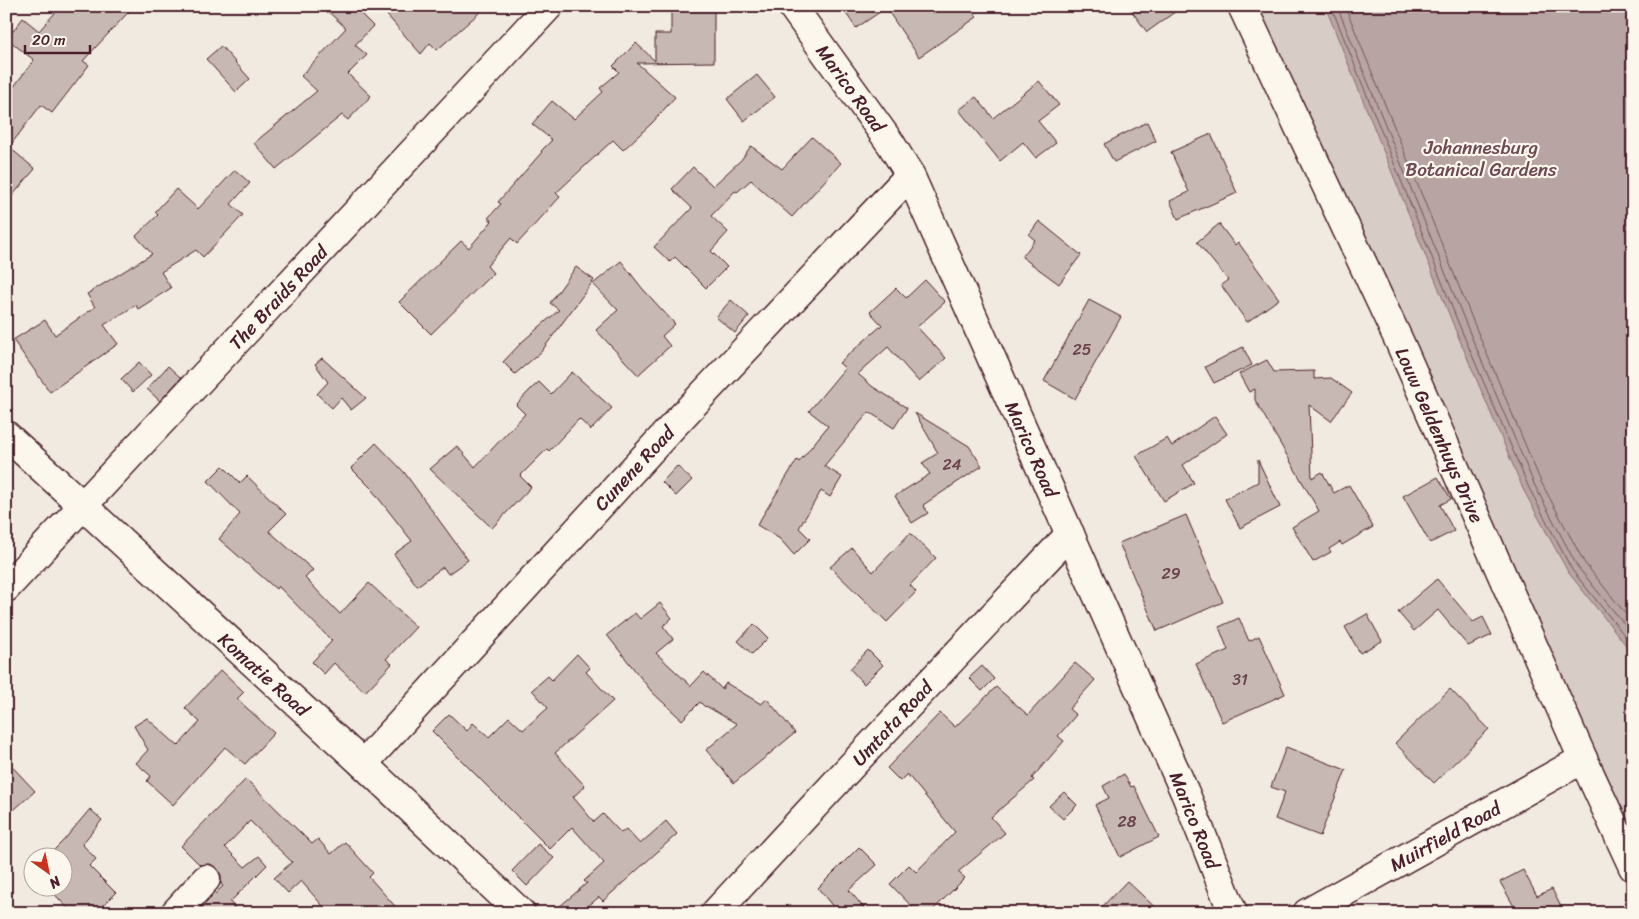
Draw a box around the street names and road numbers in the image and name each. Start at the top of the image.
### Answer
street label: Marico Road [807,37,895,141]
street label: The Braids Road [220,236,337,358]
street label: Louw Geldenhuys Drive [1386,342,1493,529]
street label: Marico Road [996,396,1068,505]
street label: Cunene Road [586,416,684,519]
street label: Komatie Road [210,624,319,726]
street label: Umtata Road [844,671,942,774]
street label: Marico Road [1160,766,1230,876]
street label: Muirfield Road [1383,791,1509,881]

